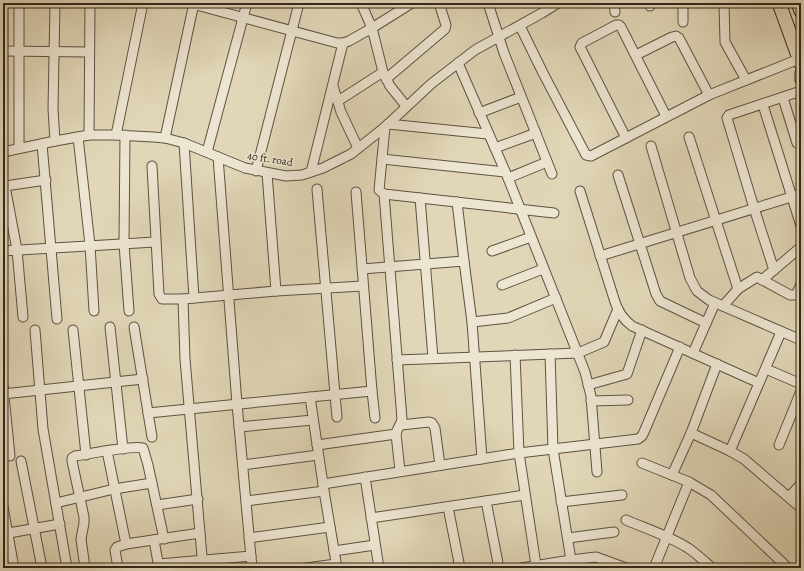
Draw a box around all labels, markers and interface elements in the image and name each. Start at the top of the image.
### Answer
street label: 40 ft. road [246,148,294,170]

